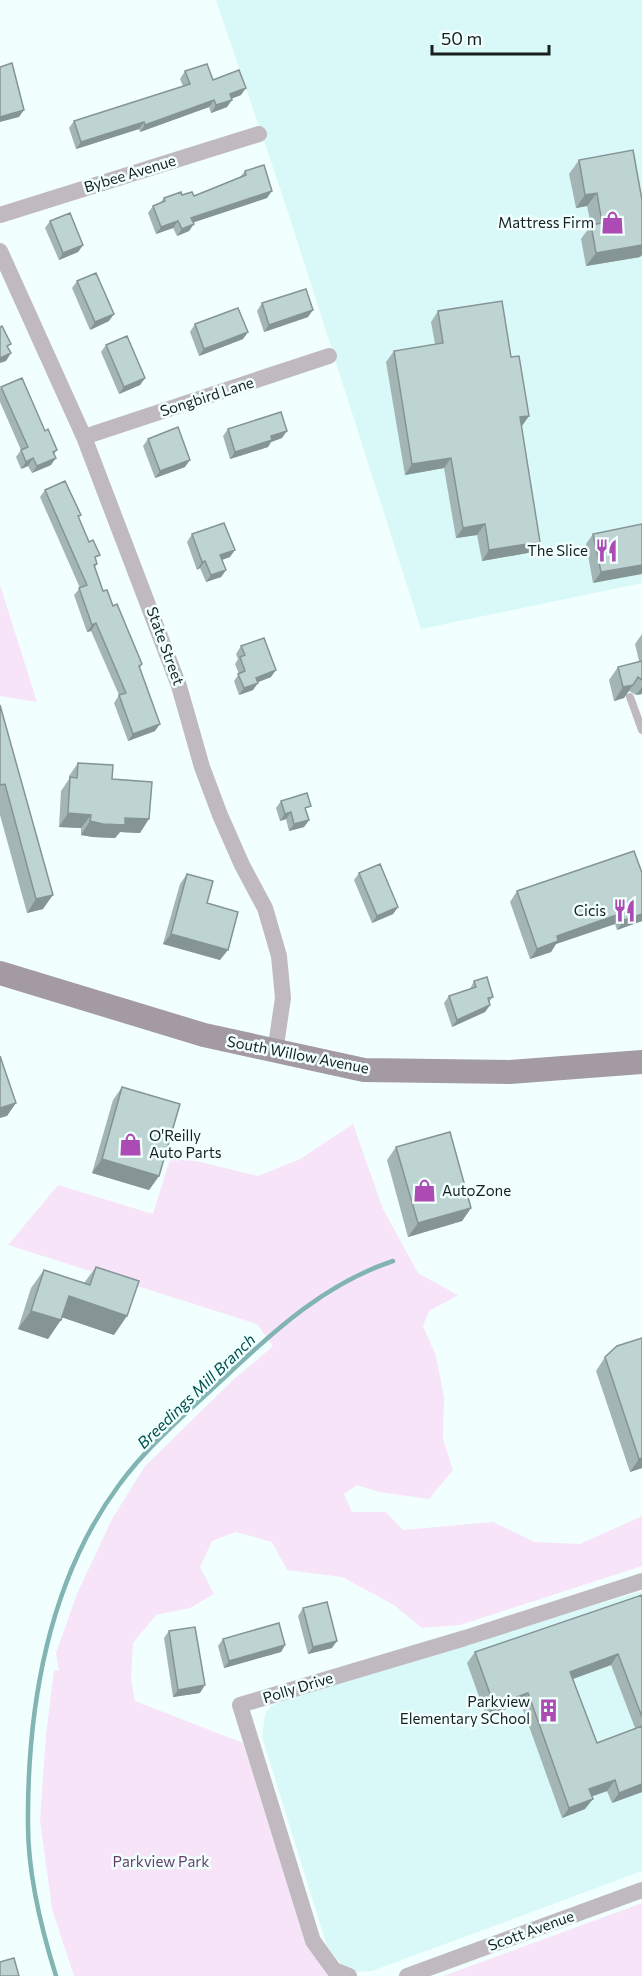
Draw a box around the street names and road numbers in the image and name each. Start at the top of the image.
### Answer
street label: Bybee Avenue [82,151,178,196]
street label: Songbird Lane [158,372,256,420]
street label: State Street [143,604,188,687]
street label: South Willow Avenue [226,1031,371,1077]
street label: Polly Drive [260,1668,335,1706]
street label: Scott Avenue [485,1906,576,1954]

